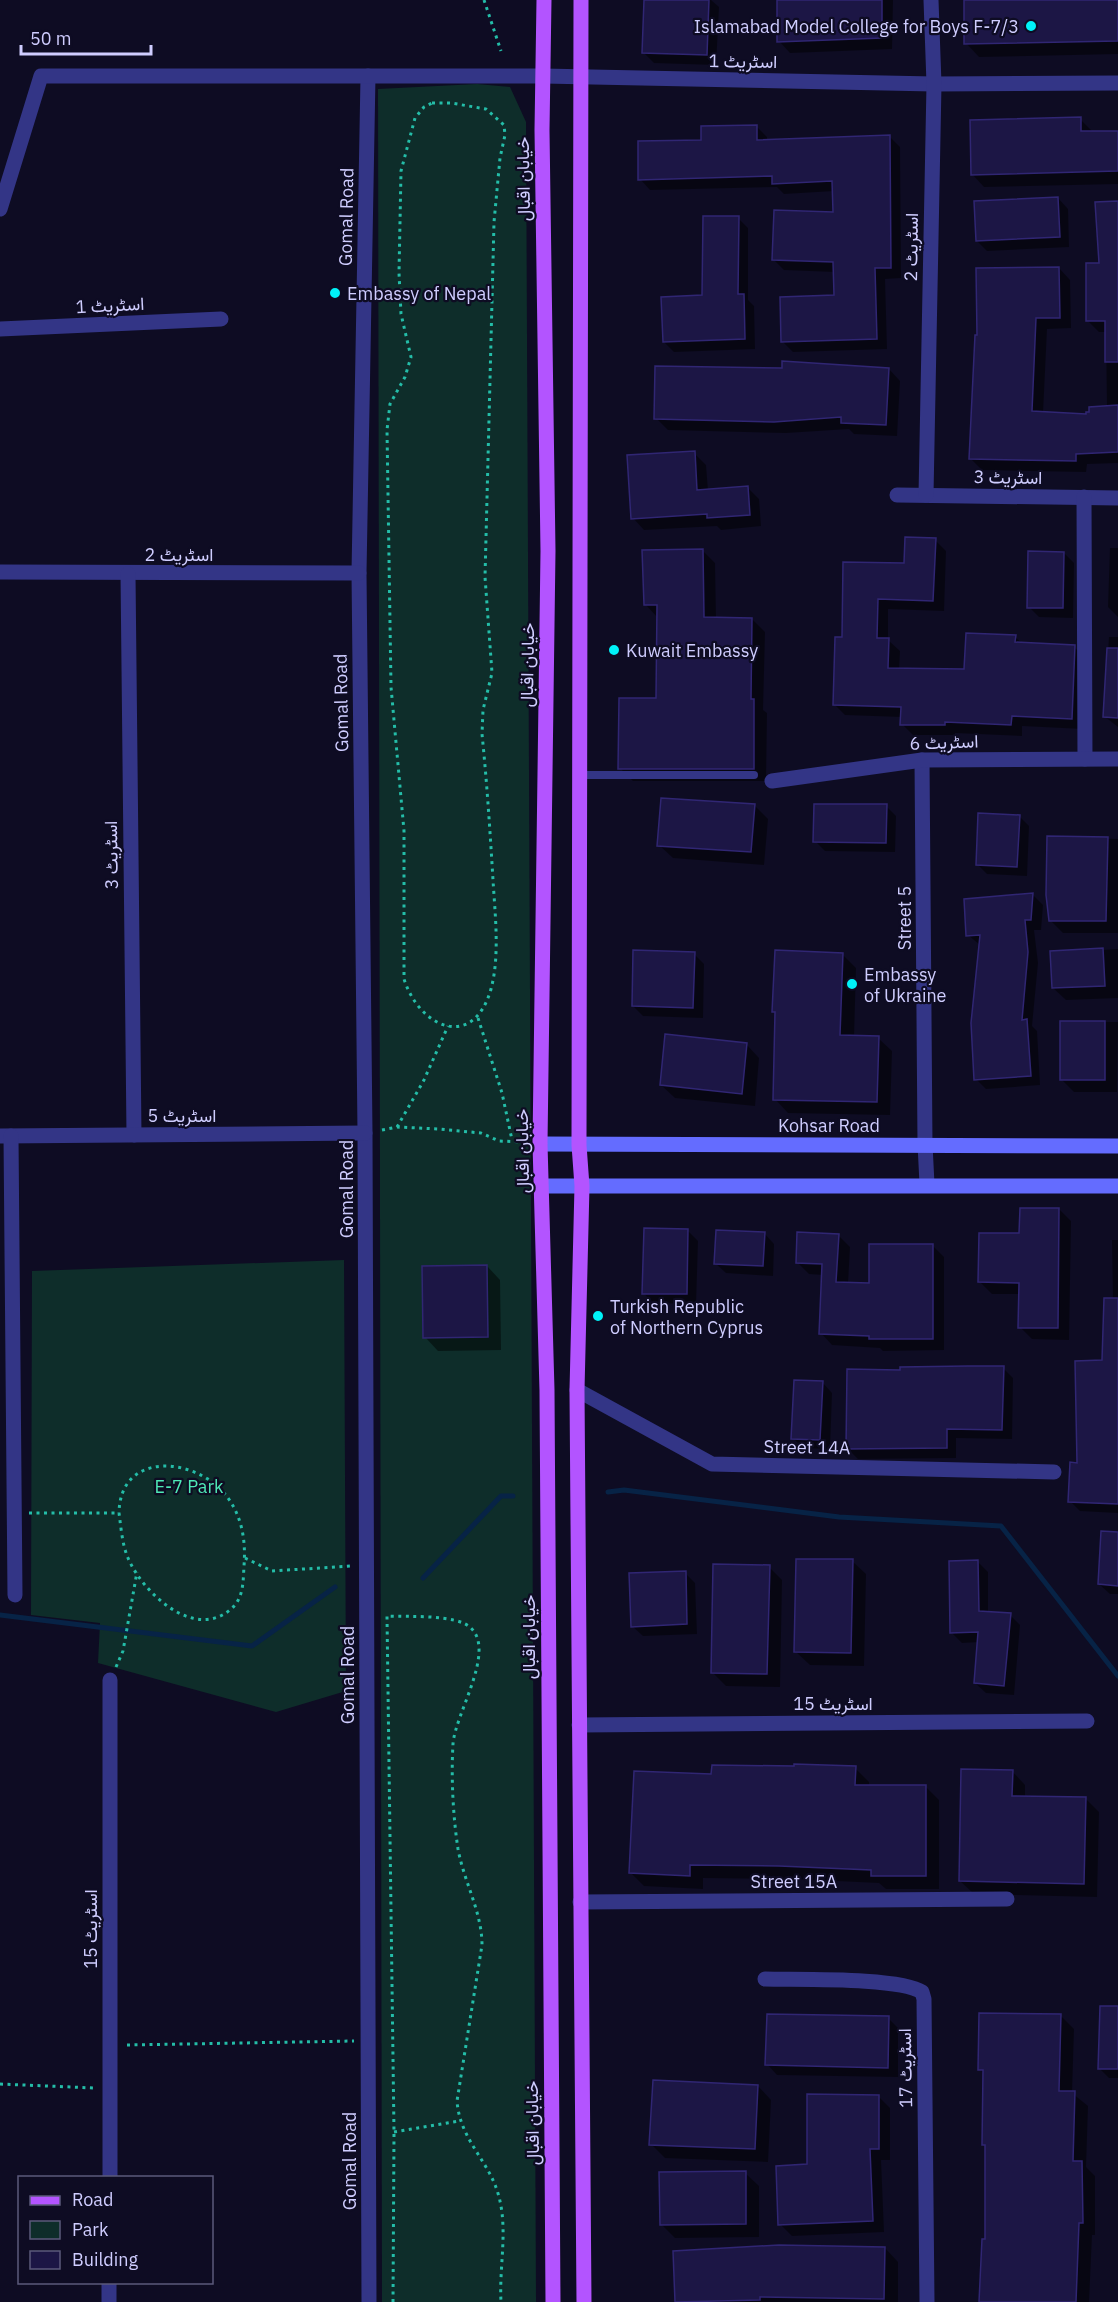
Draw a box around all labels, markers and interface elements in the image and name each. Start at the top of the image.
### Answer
place label: Islamabad Model College for Boys F-7/3 [694,15,1019,38]
scale bar [21,18,152,56]
marker: Islamabad Model College for Boys F-7/3 [1024,19,1038,33]
text: 50 m [30,27,72,50]
street label: اسٹریٹ 1 [708,49,778,73]
street label: خیابان اقبال [511,136,535,222]
street label: Gomal Road [334,168,358,266]
street label: اسٹریٹ 2 [899,212,923,282]
place label: Embassy of Nepal [347,282,491,305]
marker: Embassy of Nepal [328,286,342,300]
street label: اسٹریٹ 1 [75,292,145,318]
street label: اسٹریٹ 3 [973,465,1043,489]
street label: اسٹریٹ 2 [145,543,213,566]
street label: خیابان اقبال [515,622,539,708]
place label: Kuwait Embassy [626,639,758,662]
marker: Kuwait Embassy [607,643,621,657]
street label: Gomal Road [329,654,353,752]
street label: اسٹریٹ 6 [909,729,979,755]
street label: اسٹریٹ 3 [99,820,123,890]
street label: Street 5 [893,886,916,950]
place label: Embassy of Ukraine [864,963,947,1007]
marker: Embassy of Ukraine [845,977,859,991]
street label: اسٹریٹ 5 [148,1104,216,1127]
street label: خیابان اقبال [510,1108,534,1194]
street label: Kohsar Road [778,1114,880,1137]
street label: Gomal Road [335,1140,358,1238]
place label: Turkish Republic of Northern Cyprus [610,1295,763,1339]
marker: Turkish Republic of Northern Cyprus [591,1309,605,1323]
street label: Street 14A [763,1435,851,1459]
park label: E-7 Park [154,1475,224,1498]
street label: خیابان اقبال [517,1595,540,1679]
street label: Gomal Road [336,1626,359,1724]
street label: اسٹریٹ 15 [793,1692,873,1715]
street label: Street 15A [751,1870,838,1893]
street label: اسٹریٹ 15 [79,1889,102,1969]
street label: اسٹریٹ 17 [893,2028,917,2108]
street label: خیابان اقبال [520,2080,544,2166]
street label: Gomal Road [338,2112,361,2210]
legend [18,2176,213,2284]
text: Road [72,2188,113,2211]
text: Park [72,2218,109,2241]
text: Building [72,2248,139,2271]

